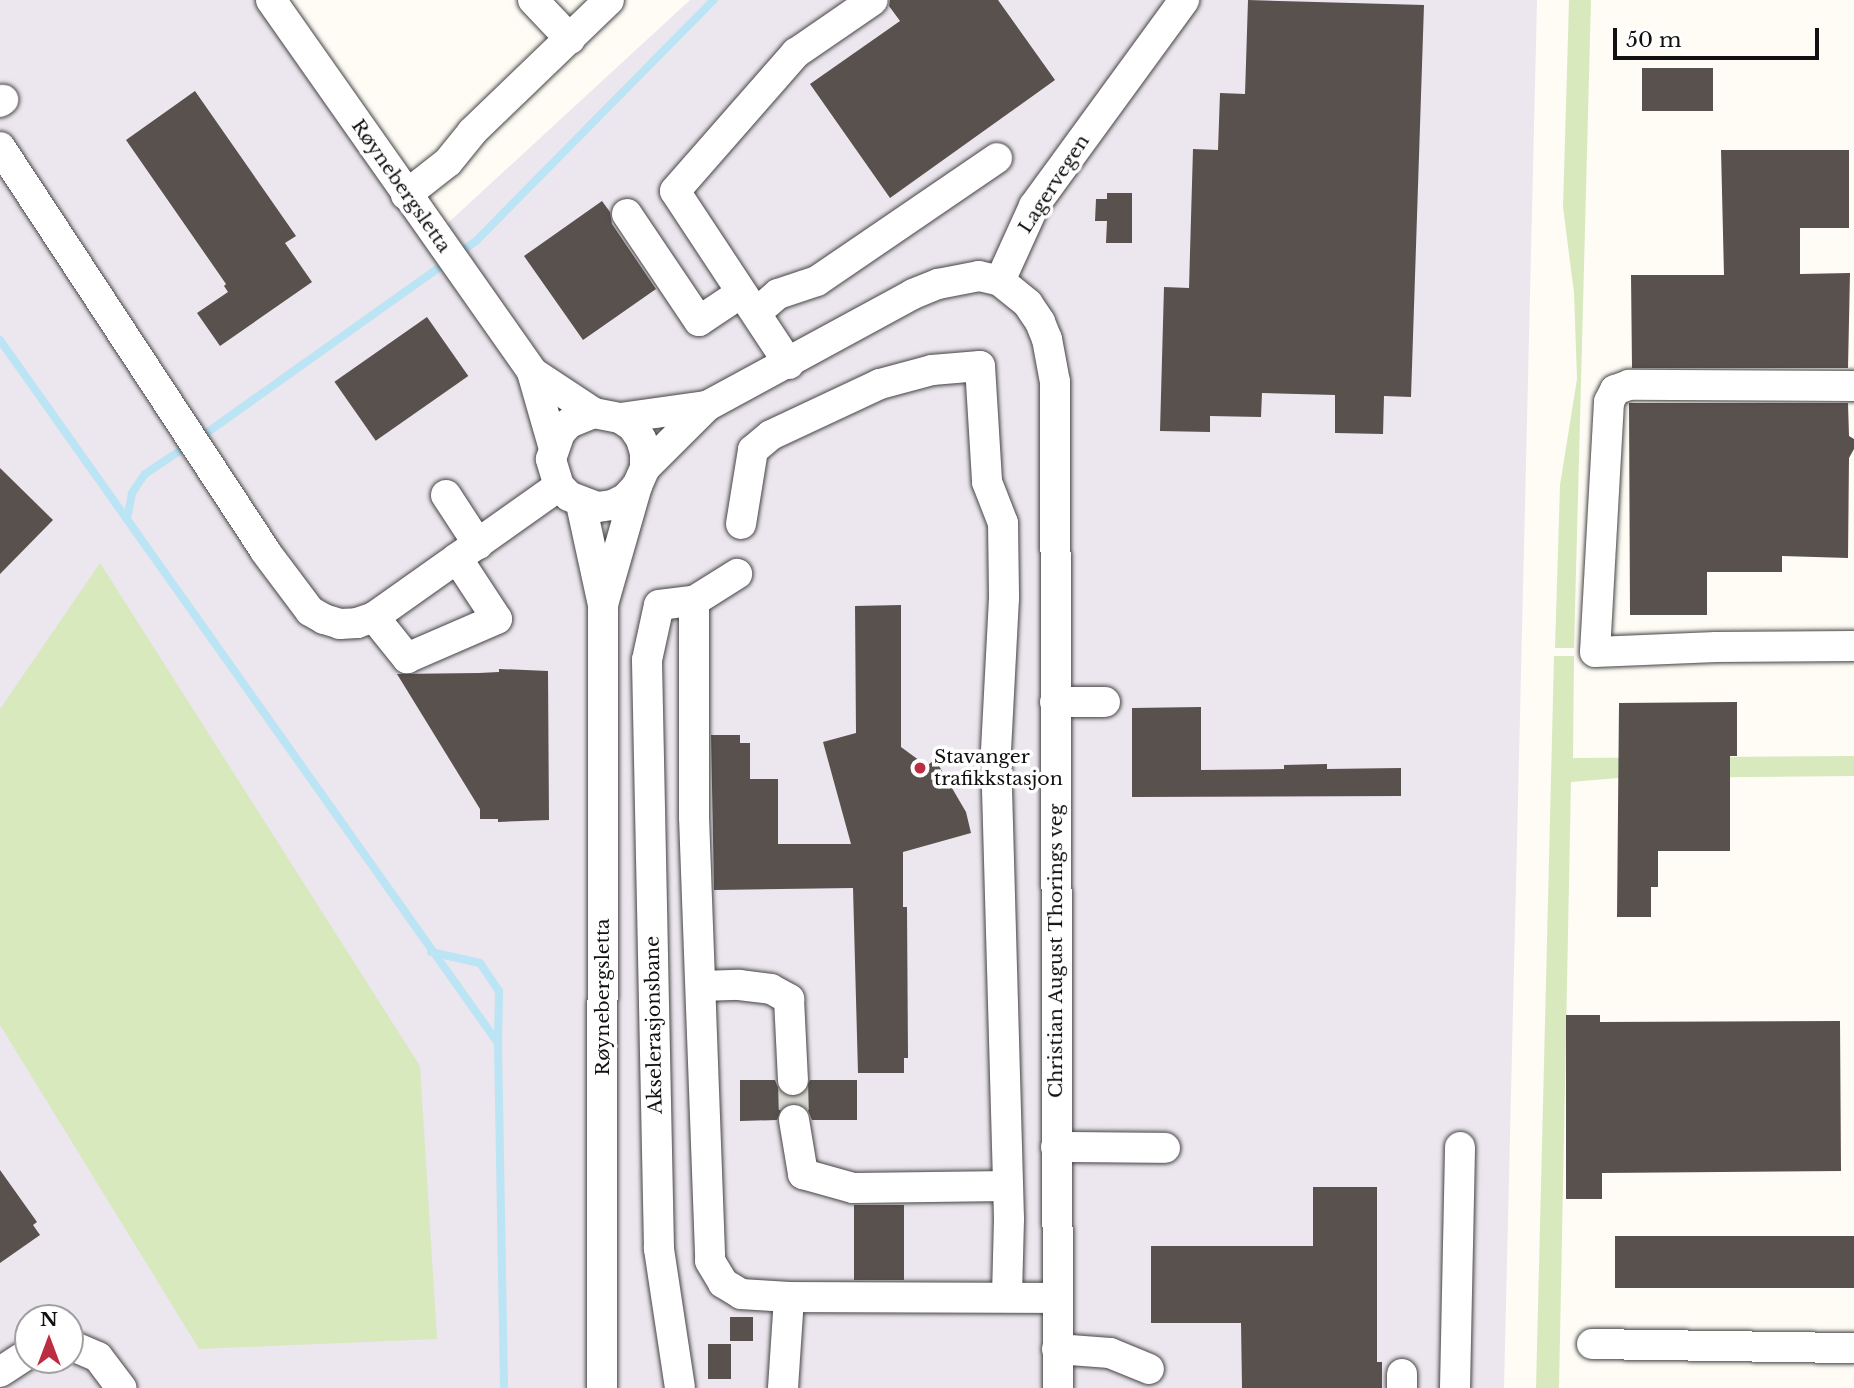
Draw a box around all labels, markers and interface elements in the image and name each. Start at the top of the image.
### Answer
scale bar [1616,14,1822,58]
text: 50 m [1626,27,1681,53]
street label: Røynebergsletta [347,115,455,257]
street label: Lagervegen [1014,130,1094,238]
place label: Stavanger trafikkstasjon [934,746,1063,790]
marker: Stavanger trafikkstasjon [912,760,928,776]
street label: Christian August Thorings veg [1045,803,1067,1099]
street label: Røynebergsletta [592,918,614,1076]
street label: Akselerasjonsbane [641,936,667,1114]
north arrow [14,1304,84,1374]
text: N [40,1308,58,1331]

